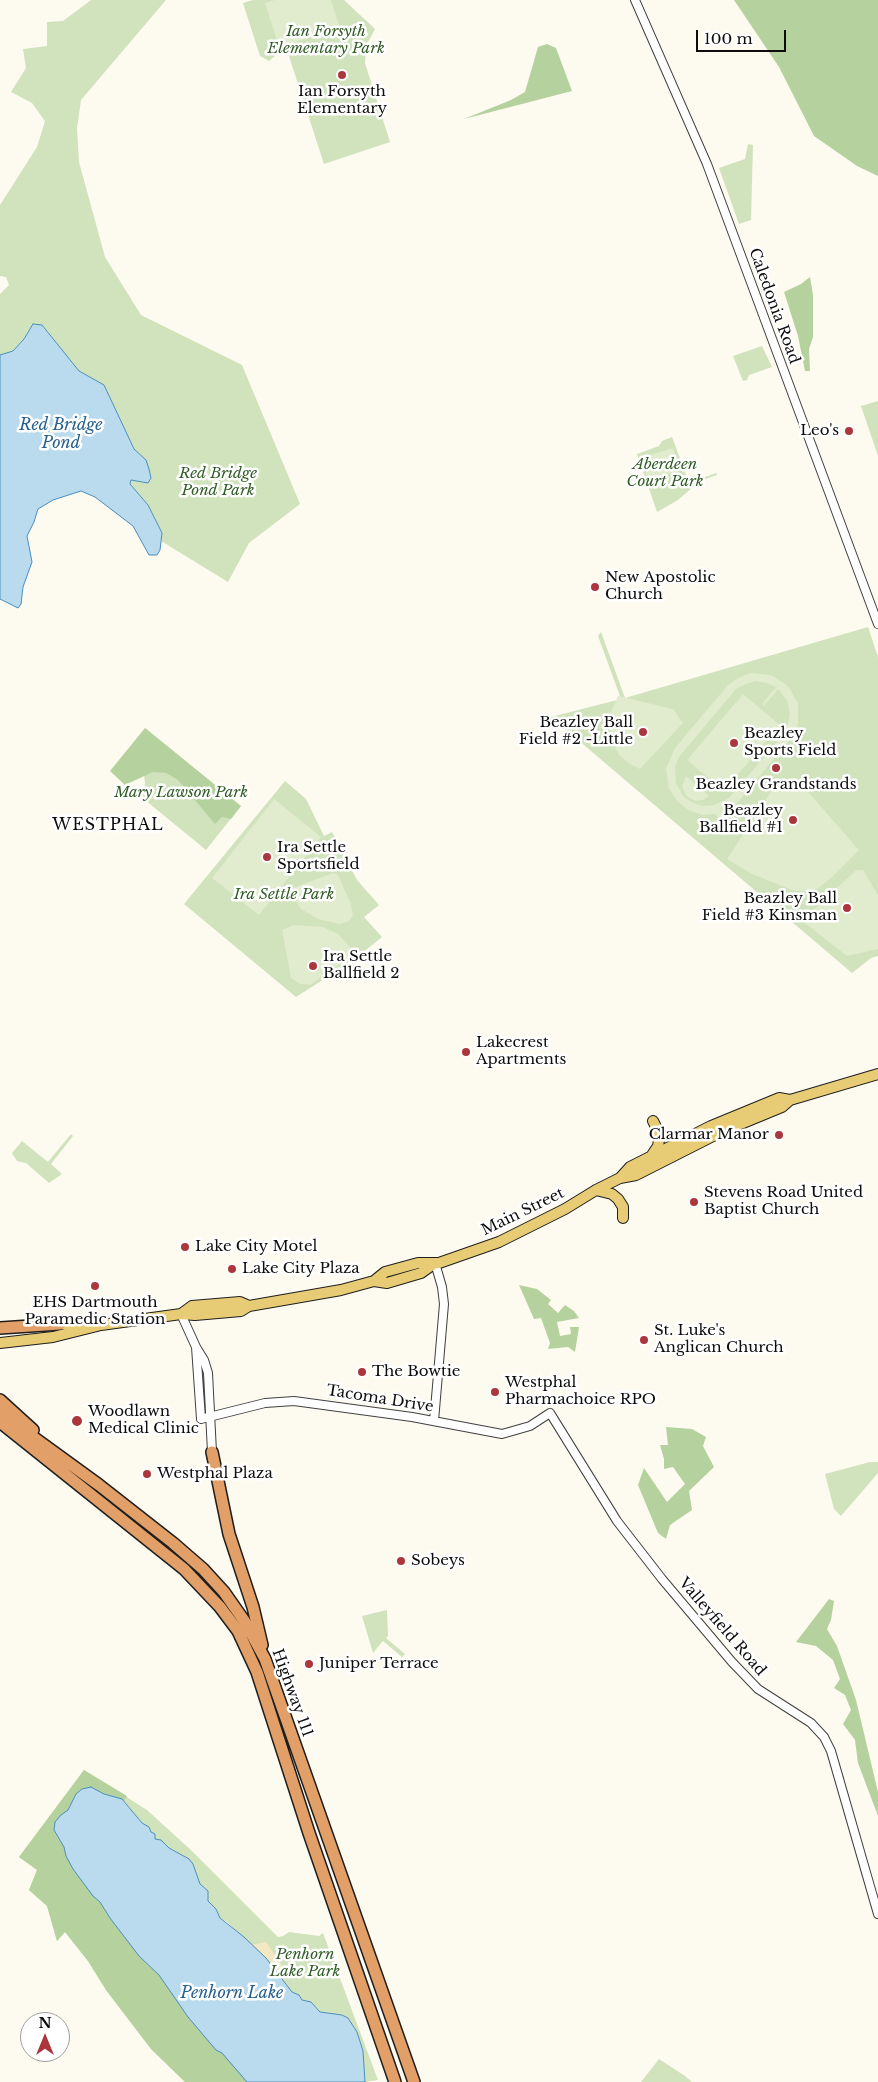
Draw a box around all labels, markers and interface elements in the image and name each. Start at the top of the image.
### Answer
scale bar [698,20,788,52]
park label: Ian Forsyth Elementary Park [267,23,385,58]
text: 100 m [704,29,753,48]
marker: Ian Forsyth Elementary [336,69,348,81]
place label: Ian Forsyth Elementary [297,83,387,118]
street label: Caledonia Road [745,246,803,366]
water label: Red Bridge Pond [19,415,103,453]
place label: Leo's [800,422,839,440]
marker: Leo's [843,425,855,437]
park label: Aberdeen Court Park [627,456,703,491]
park label: Red Bridge Pond Park [179,465,257,500]
place label: New Apostolic Church [605,569,715,604]
marker: New Apostolic Church [589,581,601,593]
place label: Beazley Ball Field #2 -Little [519,714,633,749]
place label: Beazley Sports Field [744,725,836,760]
marker: Beazley Ball Field #2 -Little [637,726,649,738]
marker: Beazley Sports Field [728,737,740,749]
marker: Beazley Grandstands [770,762,782,774]
place label: Beazley Grandstands [696,776,856,794]
park label: Mary Lawson Park [114,784,248,802]
place label: Beazley Ballfield #1 [699,802,783,837]
marker: Beazley Ballfield #1 [787,814,799,826]
district label: WESTPHAL [51,815,165,835]
place label: Ira Settle Sportsfield [277,839,360,874]
marker: Ira Settle Sportsfield [261,851,273,863]
park label: Ira Settle Park [234,886,334,904]
place label: Beazley Ball Field #3 Kinsman [702,890,837,925]
marker: Beazley Ball Field #3 Kinsman [841,902,853,914]
place label: Ira Settle Ballfield 2 [323,948,399,983]
marker: Ira Settle Ballfield 2 [307,960,319,972]
place label: Lakecrest Apartments [476,1034,566,1069]
marker: Lakecrest Apartments [460,1046,472,1058]
place label: Clarmar Manor [649,1126,769,1144]
marker: Clarmar Manor [773,1129,785,1141]
street label: Main Street [479,1184,567,1240]
place label: Stevens Road United Baptist Church [704,1184,863,1219]
marker: Stevens Road United Baptist Church [688,1196,700,1208]
place label: Lake City Motel [195,1238,317,1256]
marker: Lake City Motel [179,1241,191,1253]
place label: Lake City Plaza [242,1260,360,1278]
marker: Lake City Plaza [226,1263,238,1275]
marker: EHS Dartmouth Paramedic Station [89,1280,101,1292]
place label: EHS Dartmouth Paramedic Station [25,1294,165,1329]
place label: St. Luke's Anglican Church [654,1322,784,1357]
marker: St. Luke's Anglican Church [638,1334,650,1346]
place label: The Bowtie [372,1363,460,1381]
marker: The Bowtie [356,1366,368,1378]
place label: Westphal Pharmachoice RPO [505,1374,656,1409]
street label: Tacoma Drive [325,1382,435,1416]
marker: Westphal Pharmachoice RPO [489,1386,501,1398]
place label: Woodlawn Medical Clinic [88,1403,199,1438]
marker: Woodlawn Medical Clinic [70,1414,84,1428]
place label: Westphal Plaza [157,1465,273,1483]
marker: Westphal Plaza [141,1468,153,1480]
place label: Sobeys [411,1552,465,1570]
marker: Sobeys [395,1555,407,1567]
street label: Valleyfield Road [675,1574,769,1680]
street label: Highway 111 [268,1646,316,1740]
place label: Juniper Terrace [319,1655,439,1673]
marker: Juniper Terrace [303,1658,315,1670]
park label: Penhorn Lake Park [270,1946,340,1981]
water label: Penhorn Lake [181,1983,283,2003]
north arrow [20,2012,70,2062]
text: N [38,2014,52,2032]

